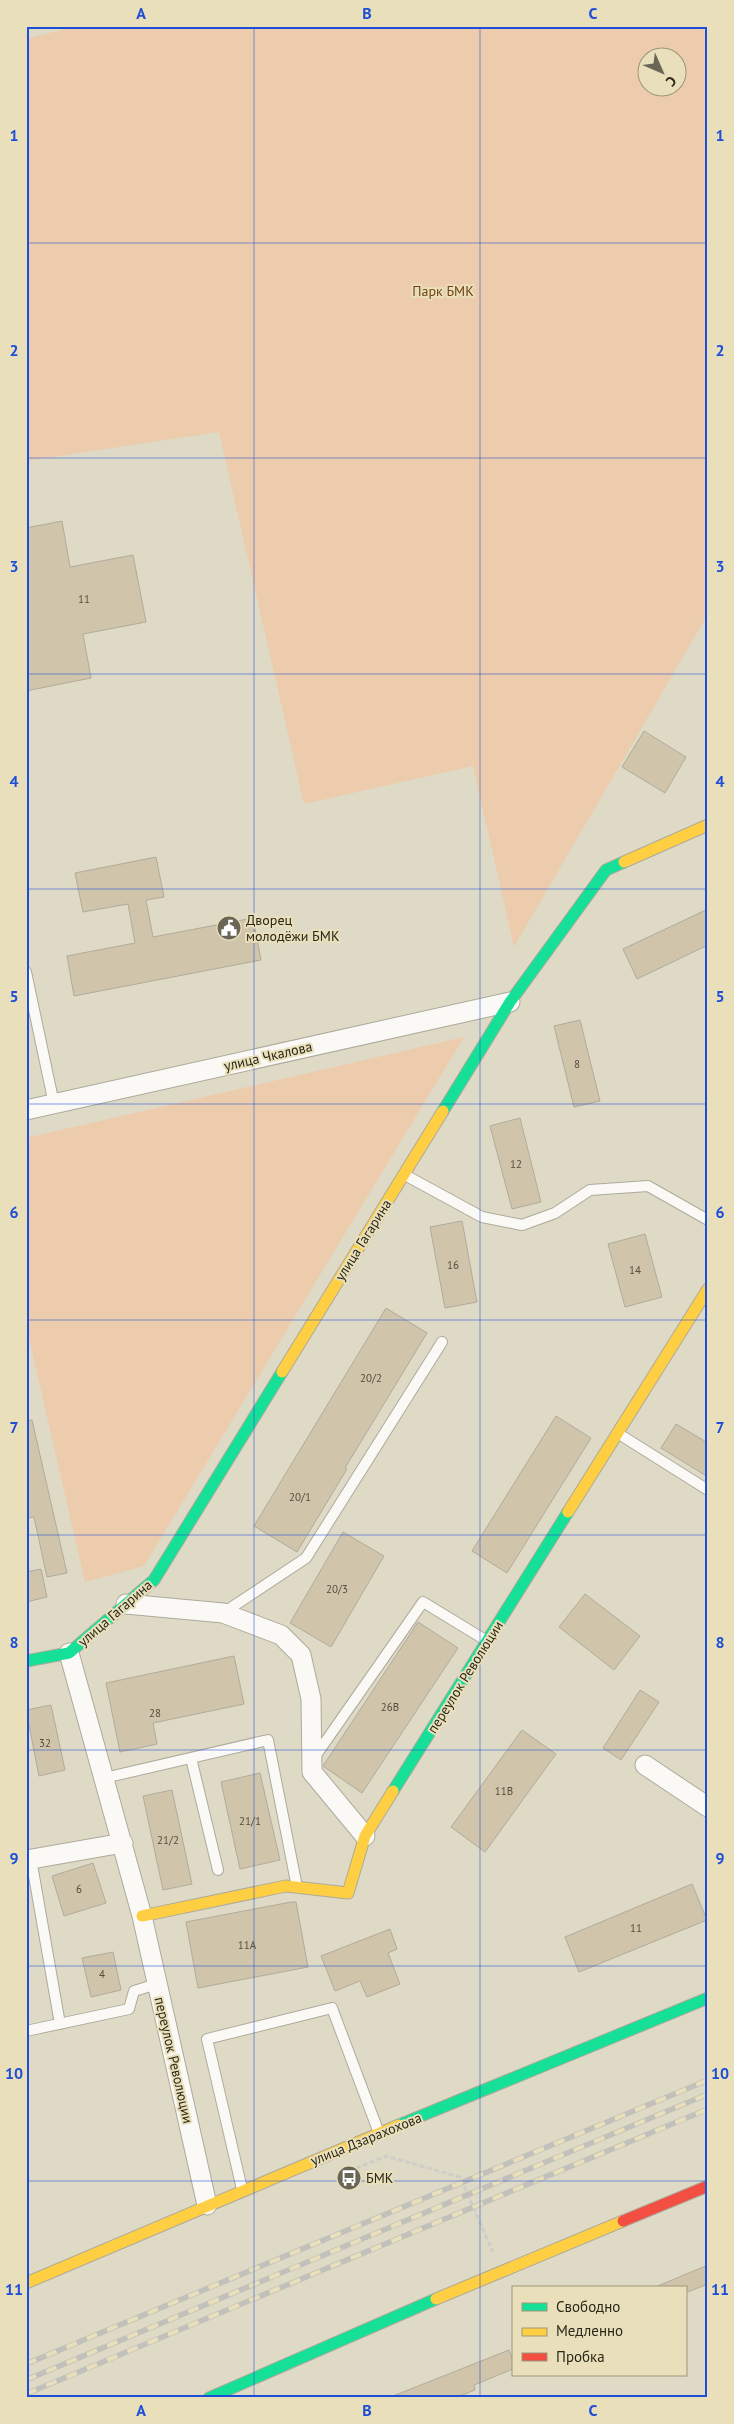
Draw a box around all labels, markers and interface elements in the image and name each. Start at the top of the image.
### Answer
text: A [136,3,146,23]
text: B [362,3,372,23]
text: C [589,3,598,23]
north arrow [636,48,686,98]
text: С [662,72,680,90]
text: 1 [9,125,19,145]
text: 1 [715,125,725,145]
park label: Парк БМК [412,282,474,300]
text: 2 [9,340,19,360]
text: 2 [715,340,725,360]
text: 3 [9,556,19,576]
text: 3 [715,556,725,576]
house number: 11 [78,592,90,606]
text: 4 [9,771,19,791]
text: 4 [715,771,725,791]
place label: Дворец молодёжи БМК [246,911,340,945]
public building icon: Дворец молодёжи БМК [216,915,242,941]
text: 5 [9,986,19,1006]
text: 5 [715,986,725,1006]
street label: улица Чкалова [222,1037,314,1075]
house number: 8 [574,1057,580,1071]
house number: 12 [510,1157,522,1171]
street label: улица Гагарина [331,1196,395,1284]
text: 6 [9,1202,19,1222]
text: 6 [715,1202,725,1222]
house number: 16 [447,1258,459,1272]
house number: 14 [629,1263,641,1277]
house number: 20/2 [360,1371,382,1385]
text: 7 [9,1417,19,1437]
text: 7 [715,1417,725,1437]
house number: 20/1 [289,1490,311,1504]
street label: улица Гагарина [74,1576,156,1650]
house number: 20/3 [326,1582,348,1596]
street label: переулок Революции [423,1617,507,1737]
text: 8 [9,1632,19,1652]
text: 8 [715,1632,725,1652]
house number: 26В [381,1700,399,1714]
house number: 28 [149,1706,161,1720]
house number: 32 [39,1736,51,1750]
house number: 11В [495,1784,513,1798]
house number: 21/1 [239,1814,261,1828]
house number: 21/2 [157,1833,179,1847]
text: 9 [9,1848,19,1868]
text: 9 [715,1848,725,1868]
house number: 6 [76,1882,82,1896]
house number: 11 [630,1921,642,1935]
house number: 11А [238,1938,257,1952]
house number: 4 [99,1967,105,1981]
street label: переулок Революции [151,1995,197,2125]
text: 10 [5,2063,23,2083]
text: 10 [711,2063,729,2083]
street label: улица Дзарахохова [308,2108,424,2170]
bus stop icon: БМК [336,2165,362,2191]
place label: БМК [366,2169,394,2187]
text: 11 [5,2279,23,2299]
text: 11 [711,2279,729,2299]
legend [512,2286,686,2376]
text: Свободно [556,2297,620,2316]
text: Медленно [556,2321,623,2340]
text: Пробка [556,2347,605,2366]
text: A [136,2400,146,2420]
text: B [362,2400,372,2420]
text: C [589,2400,598,2420]

